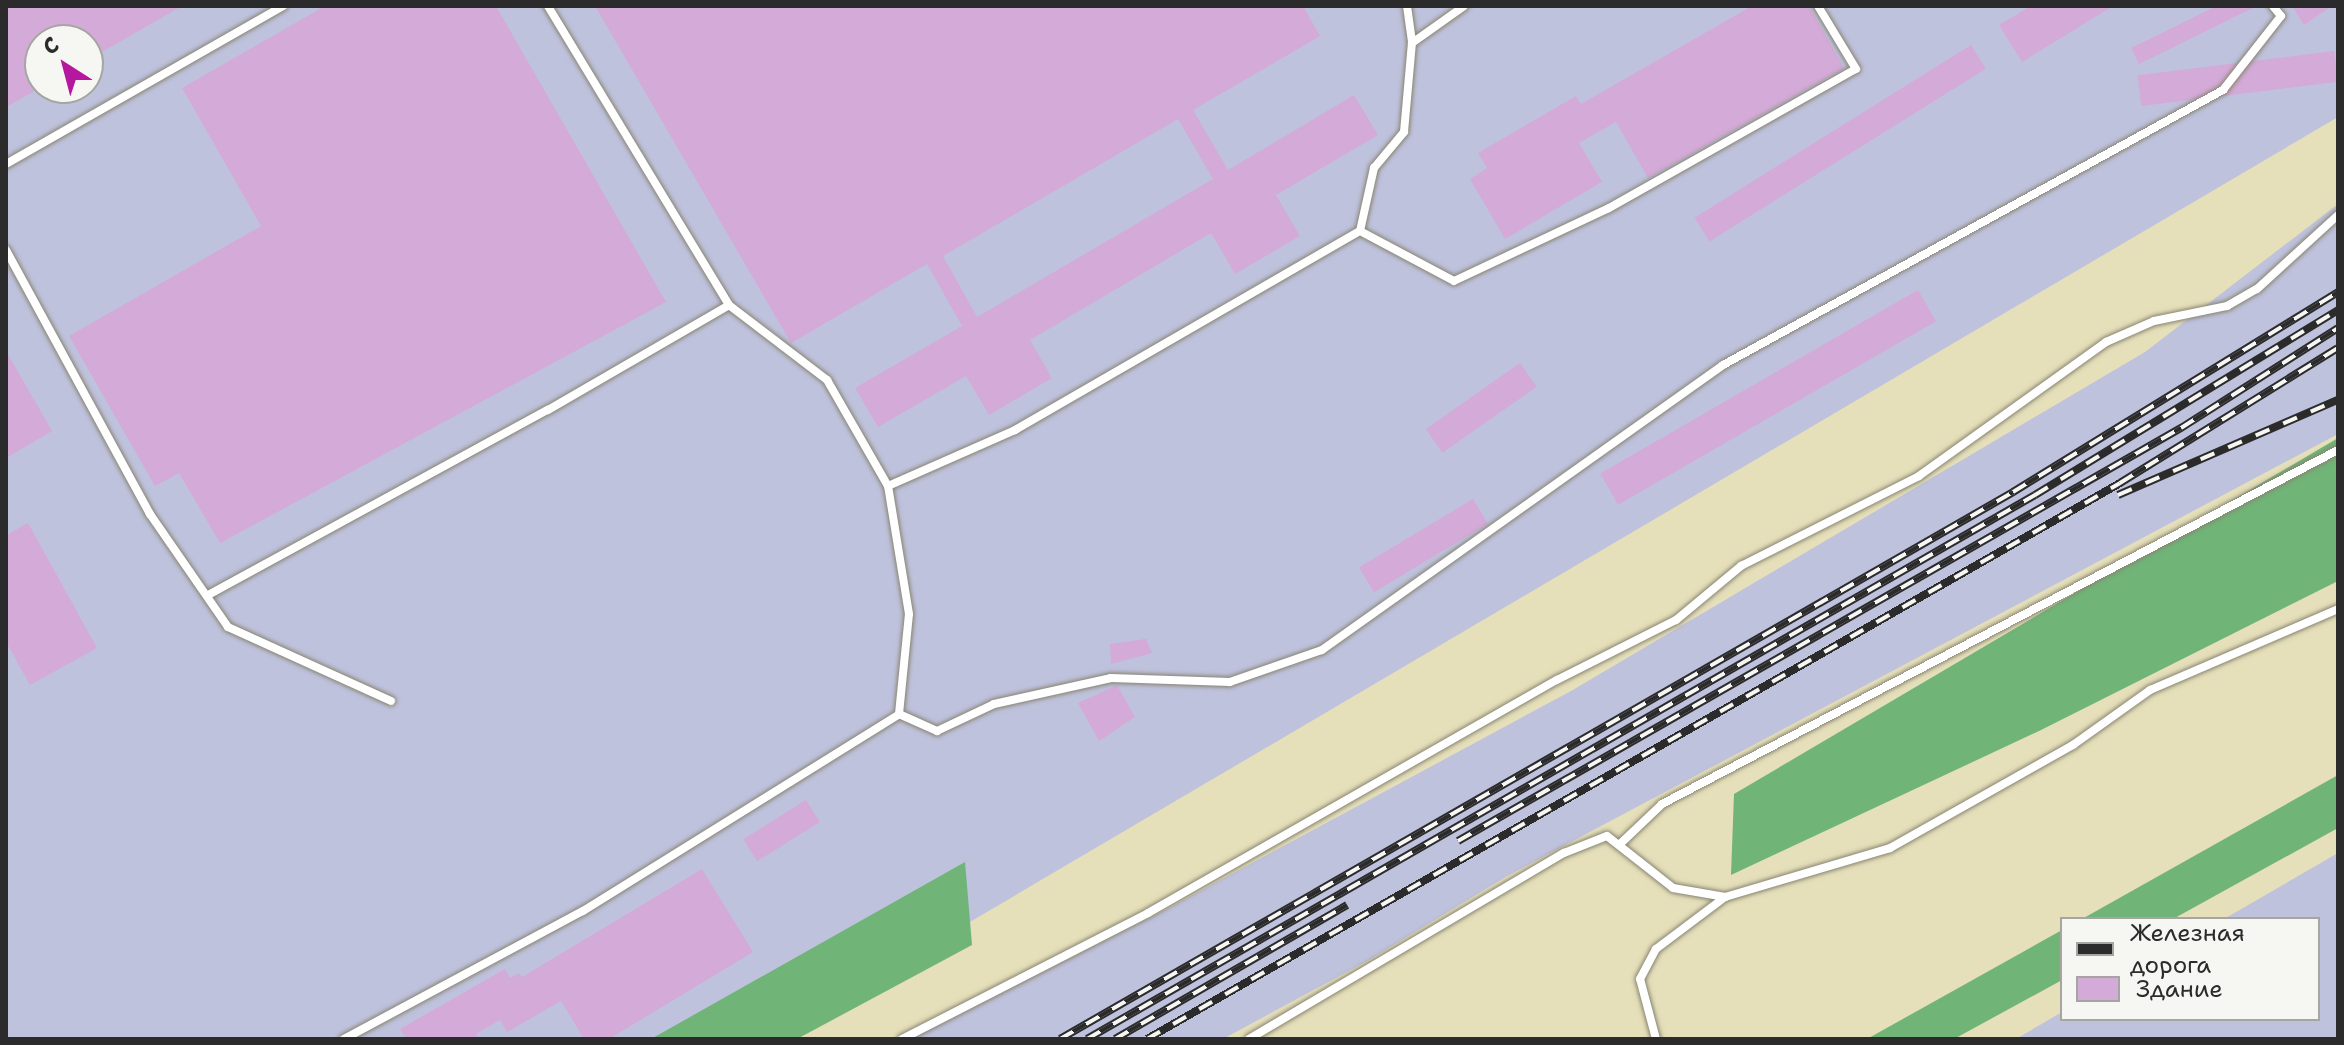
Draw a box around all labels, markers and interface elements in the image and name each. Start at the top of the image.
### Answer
north arrow [24,24,104,104]
text: С [37,30,65,62]
legend [2060,917,2320,1021]
text: Железная дорога [2130,917,2245,981]
text: Здание [2136,973,2223,1005]

